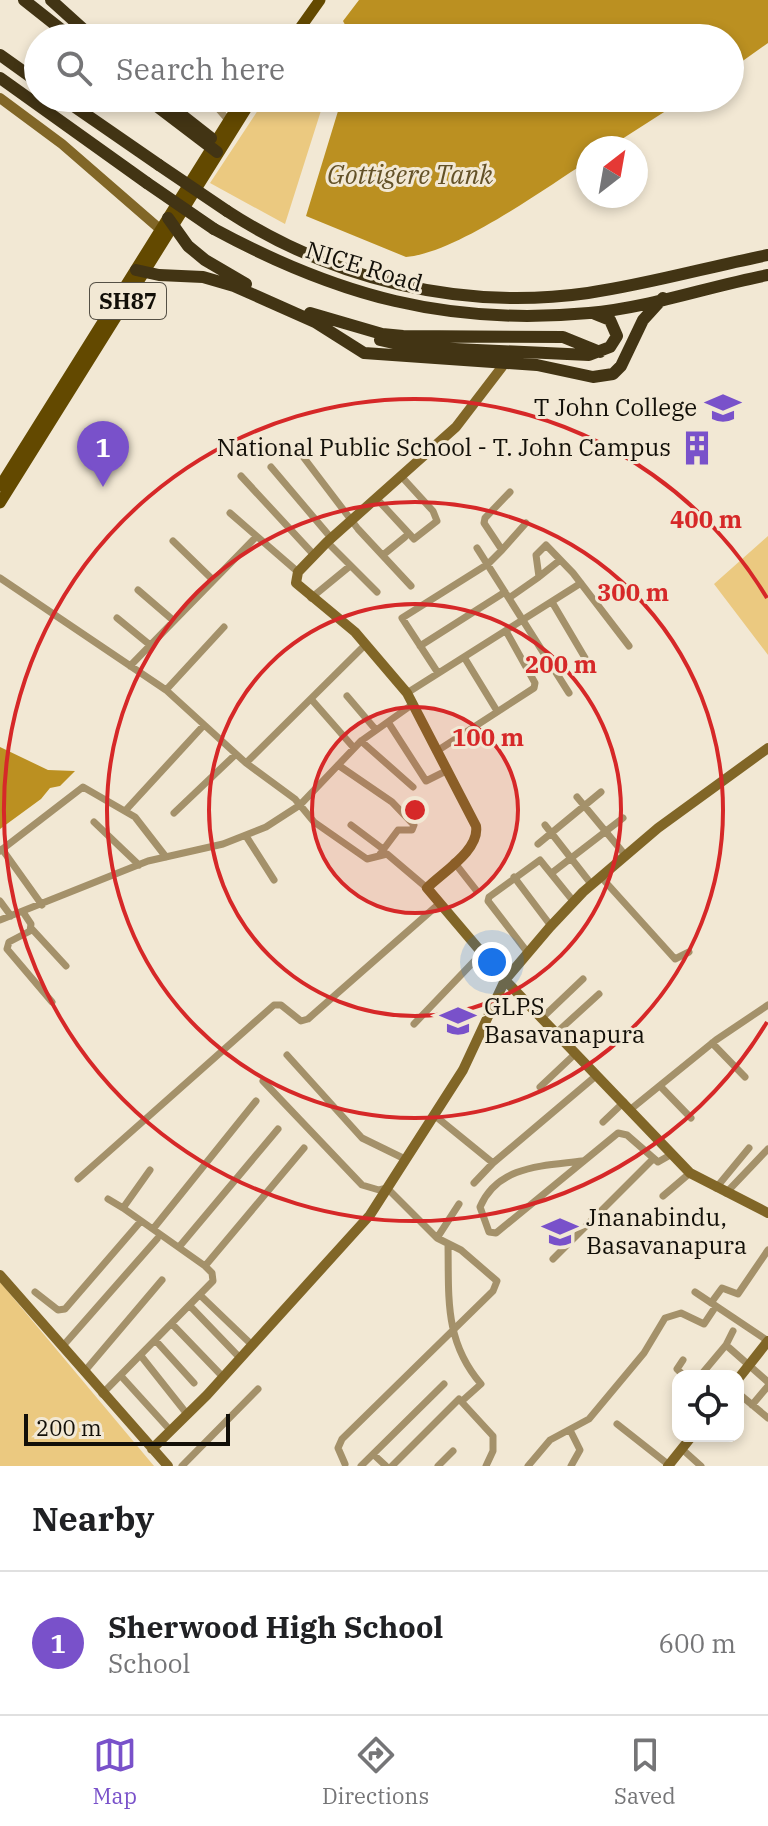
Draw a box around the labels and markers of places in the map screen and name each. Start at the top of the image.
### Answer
school or university icon: T John College [704,389,742,427]
place label: T John College [534,391,697,423]
pin: 1 [77,421,129,487]
building icon: National Public School - T. John Campus [678,429,716,467]
place label: National Public School - T. John Campus [217,431,671,463]
centre of rings [401,796,429,824]
place label: GLPS Basavanapura [484,990,645,1050]
school or university icon: GLPS Basavanapura [439,1002,477,1040]
place label: Jnanabindu, Basavanapura [586,1201,747,1261]
school or university icon: Jnanabindu, Basavanapura [541,1213,579,1251]

